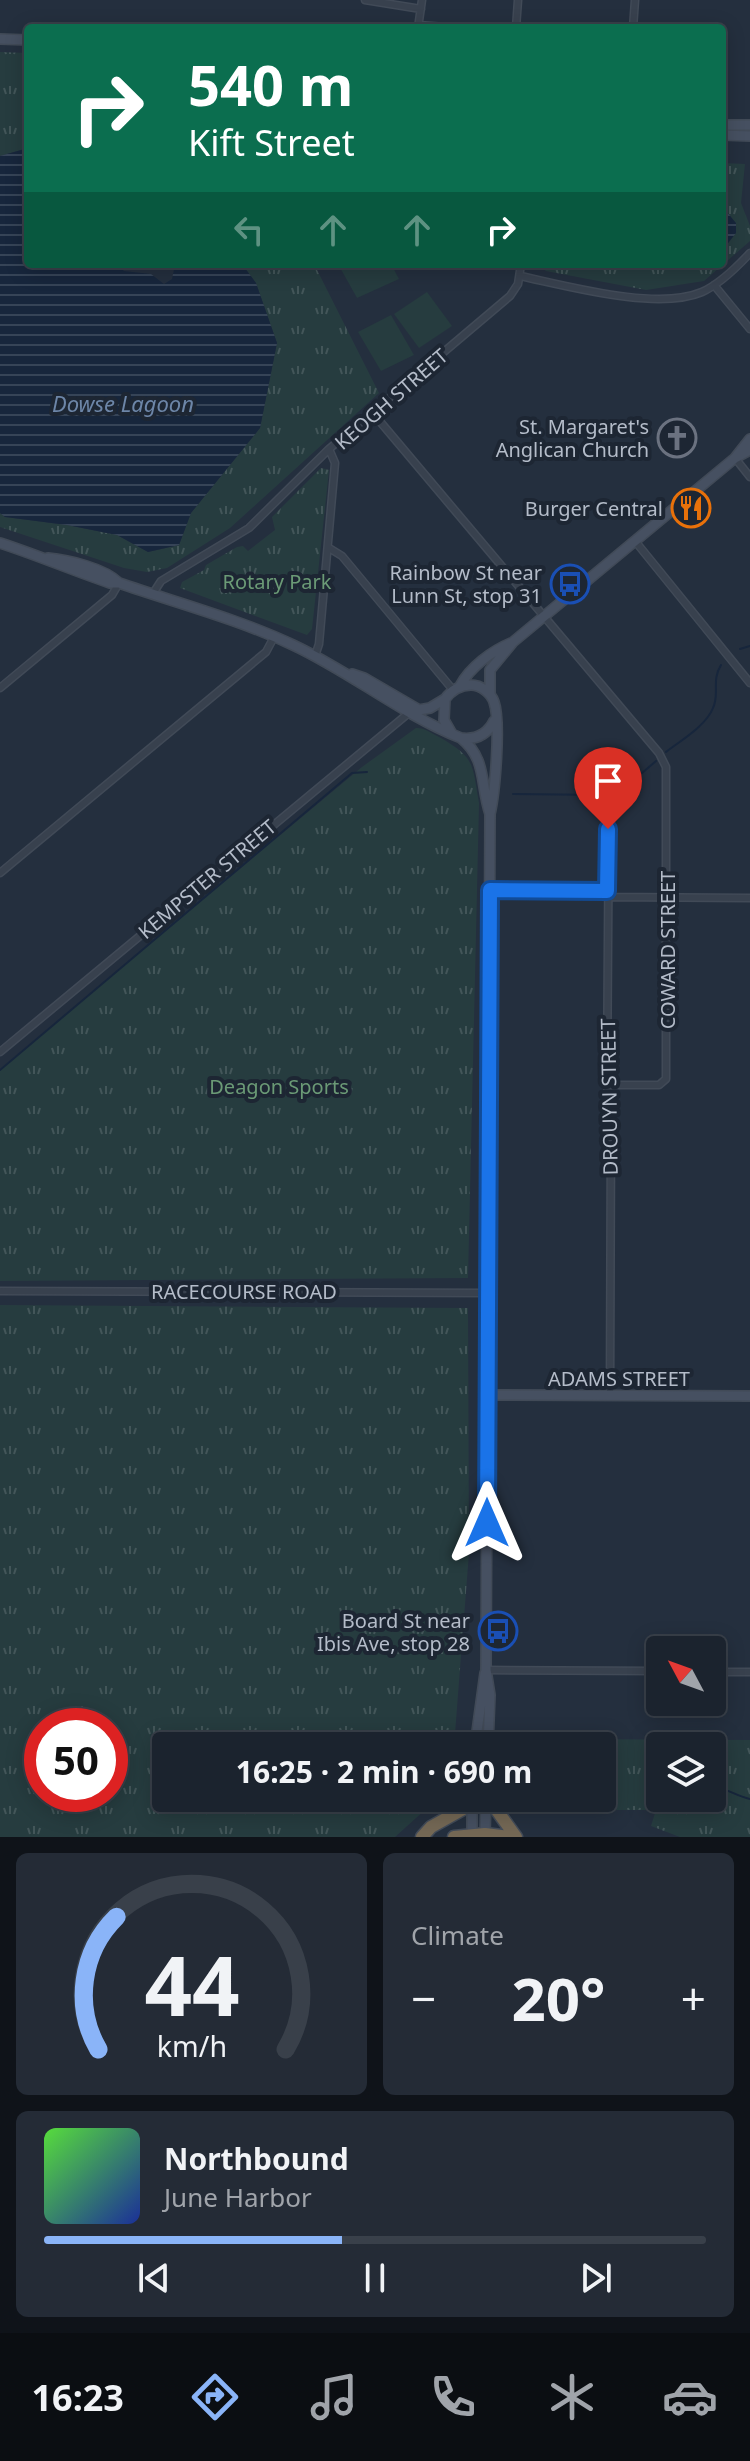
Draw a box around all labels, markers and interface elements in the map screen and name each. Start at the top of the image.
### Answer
text: 540 m [188,46,353,122]
icon: right [56,56,160,160]
text: Kift Street [188,118,355,167]
icon: left [227,208,271,252]
icon: ahead [311,208,355,252]
icon: ahead [395,208,439,252]
icon: right [479,208,523,252]
street label: KEOGH STREET [329,342,453,456]
water label: Dowse Lagoon [52,388,194,418]
place label: St. Margaret's Anglican Church [496,413,649,463]
church icon: St. Margaret's Anglican Church [656,417,698,459]
restaurant icon: Burger Central [670,487,712,529]
place label: Burger Central [525,495,663,522]
place label: Rainbow St near Lunn St, stop 31 [389,559,542,609]
bus stop icon: Rainbow St near Lunn St, stop 31 [549,563,591,605]
park label: Rotary Park [223,568,332,595]
pin [574,747,642,829]
icon: arrive [586,759,630,803]
street label: KEMPSTER STREET [132,813,282,945]
street label: COWARD STREET [654,871,681,1029]
street label: DROUYN STREET [594,1018,624,1176]
park label: Deagon Sports [209,1073,349,1100]
street label: RACECOURSE ROAD [151,1278,337,1305]
street label: ADAMS STREET [548,1365,690,1392]
position arrow [445,1481,529,1565]
place label: Board St near Ibis Ave, stop 28 [317,1607,470,1657]
bus stop icon: Board St near Ibis Ave, stop 28 [477,1610,519,1652]
north arrow [646,1636,726,1716]
map controls [646,1636,726,1812]
speed limit sign: 50 [24,1708,128,1812]
button: layers [646,1732,726,1812]
text: 16:25 · 2 min · 690 m [236,1751,532,1792]
text: Climate [411,1917,504,1953]
text: 44 [144,1927,239,2040]
text: 20° [511,1957,606,2039]
text: − [411,1968,436,2028]
text: + [681,1968,706,2028]
text: km/h [156,2026,227,2065]
text: Northbound [164,2138,349,2179]
text: June Harbor [164,2179,312,2215]
icon: previous [132,2256,176,2300]
icon: pause [353,2256,397,2300]
icon: next [574,2256,618,2300]
icon: directions [187,2369,243,2425]
icon: music [306,2369,362,2425]
icon: phone [425,2369,481,2425]
icon: climate [544,2369,600,2425]
icon: car [662,2369,718,2425]
text: 16:23 [31,2373,124,2422]

